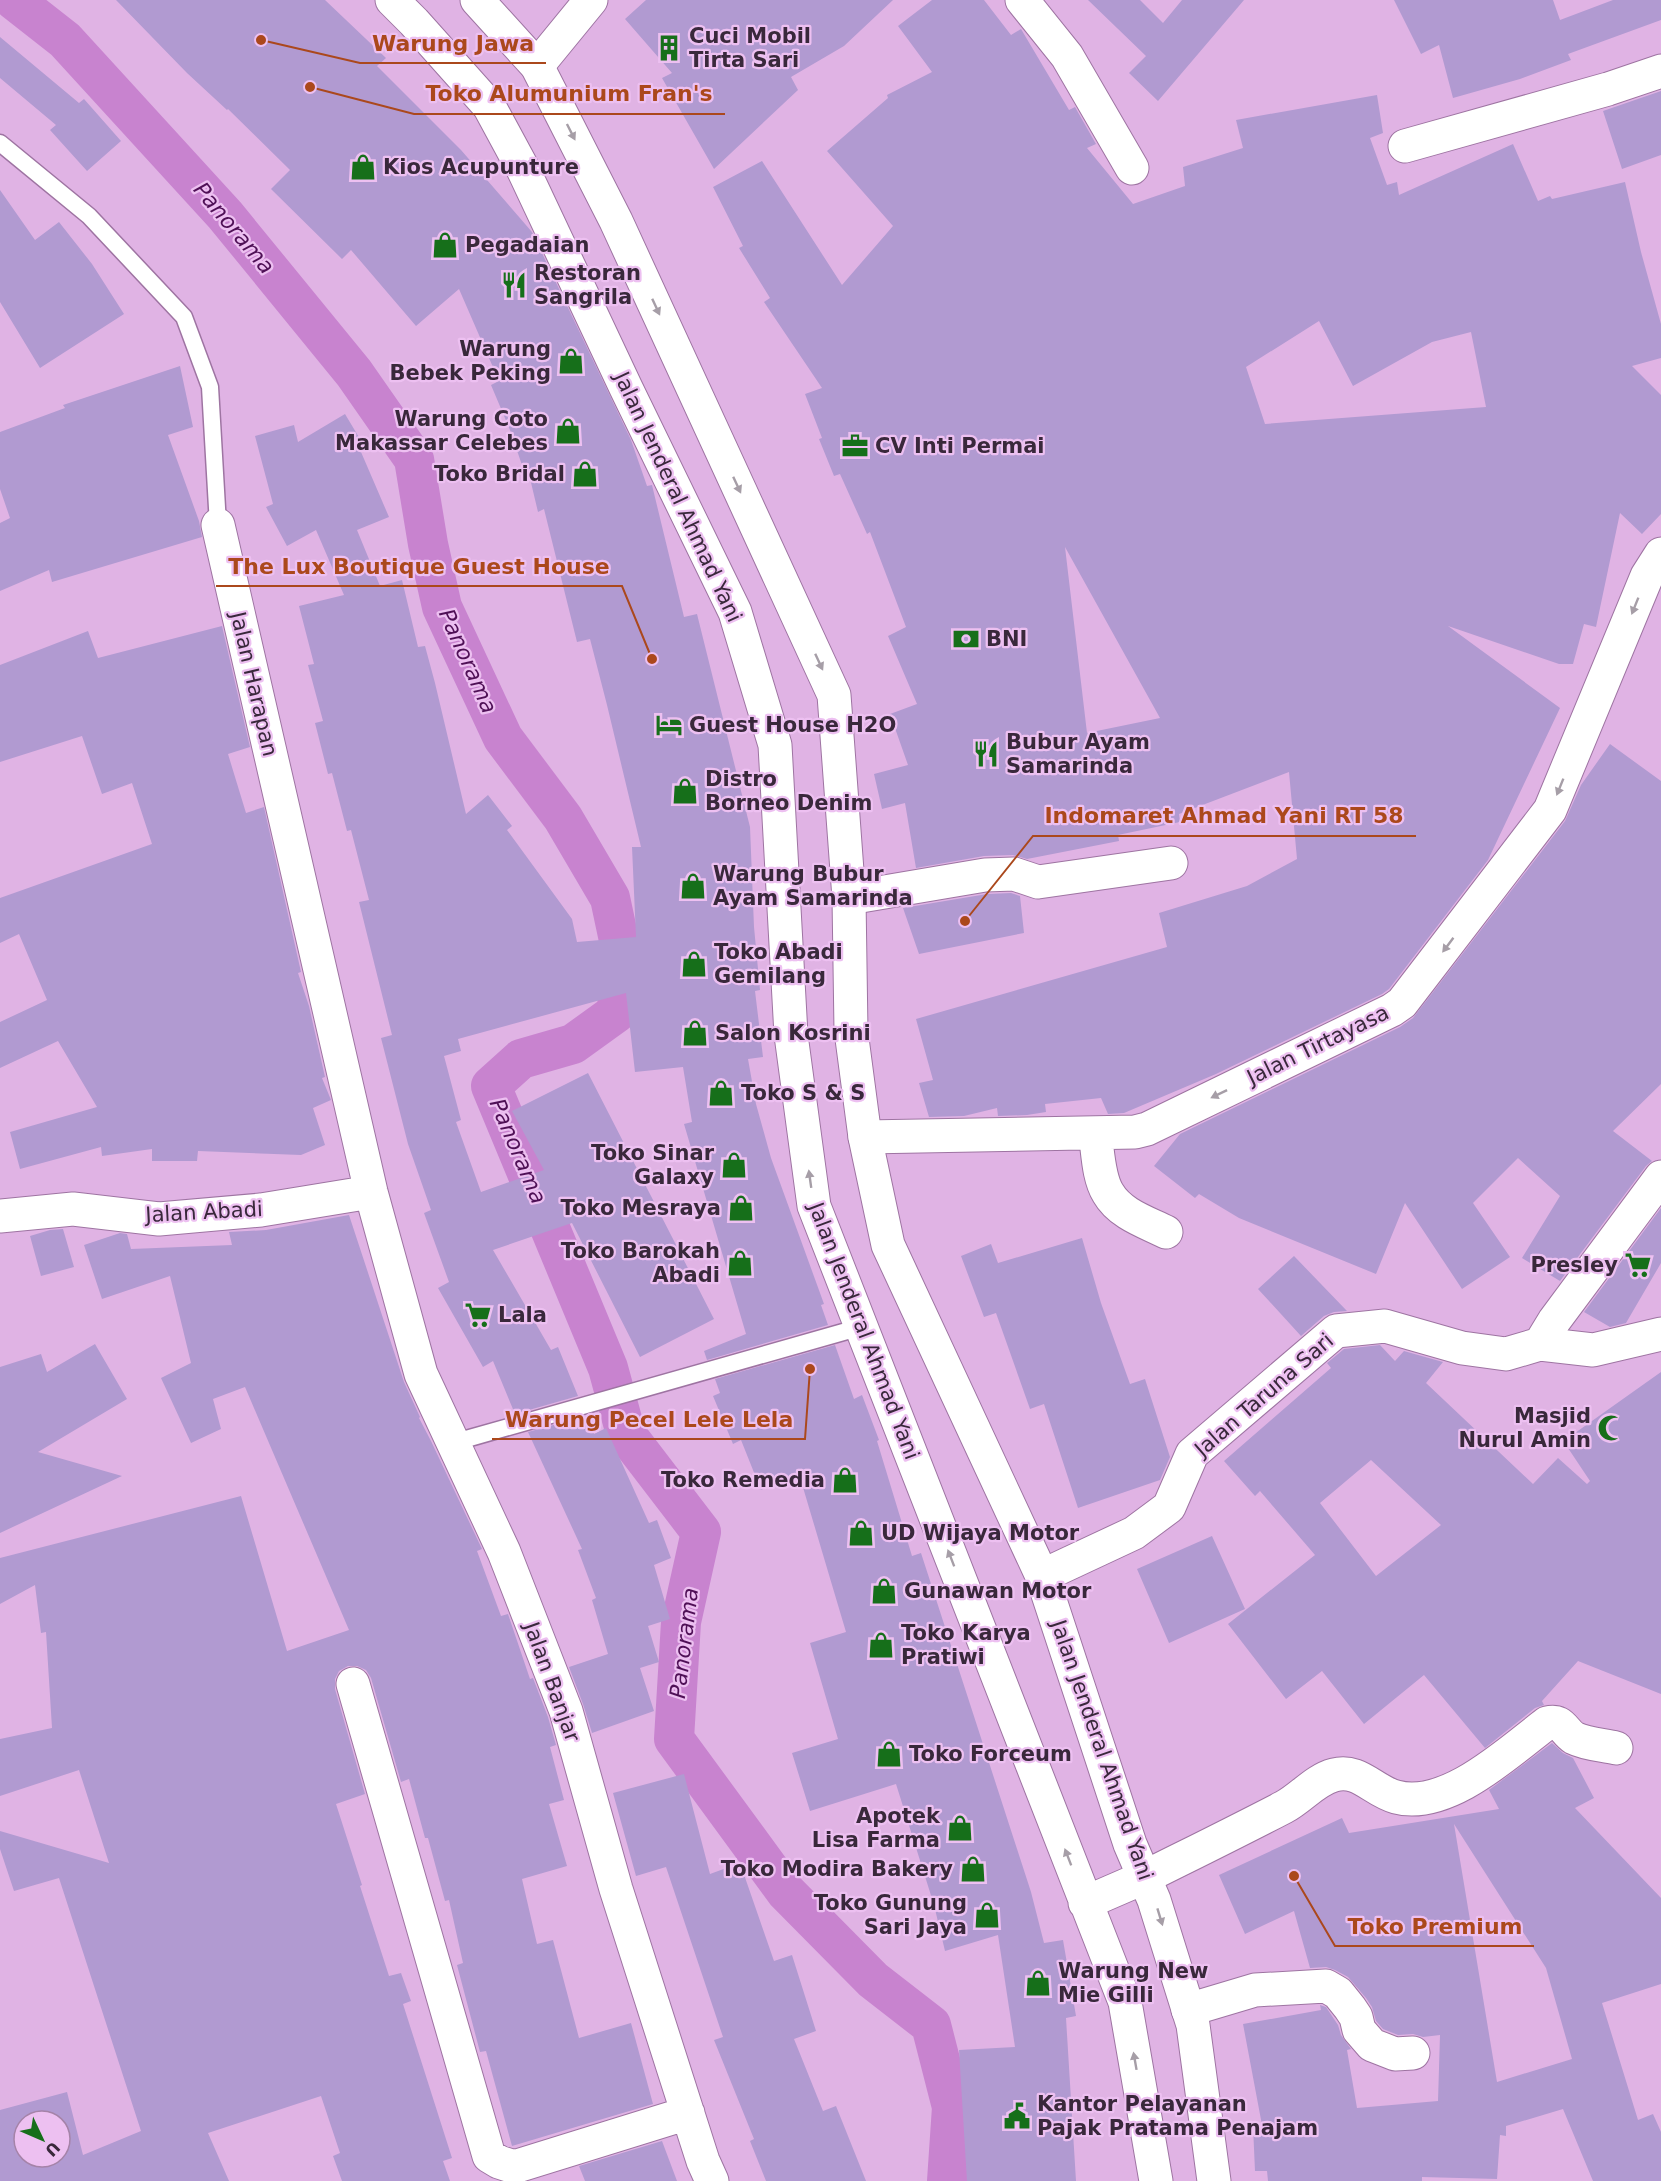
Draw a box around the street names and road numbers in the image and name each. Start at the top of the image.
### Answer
street label: Jalan Jenderal Ahmad Yani [609,366,747,626]
street label: Jalan Harapan [225,608,282,759]
street label: Jalan Tirtayasa [1241,1000,1393,1091]
street label: Jalan Abadi [143,1197,263,1227]
street label: Jalan Jenderal Ahmad Yani [803,1197,924,1463]
street label: Jalan Taruna Sari [1188,1328,1338,1463]
street label: Jalan Jenderal Ahmad Yani [1045,1615,1158,1883]
street label: Jalan Banjar [519,1617,585,1745]

